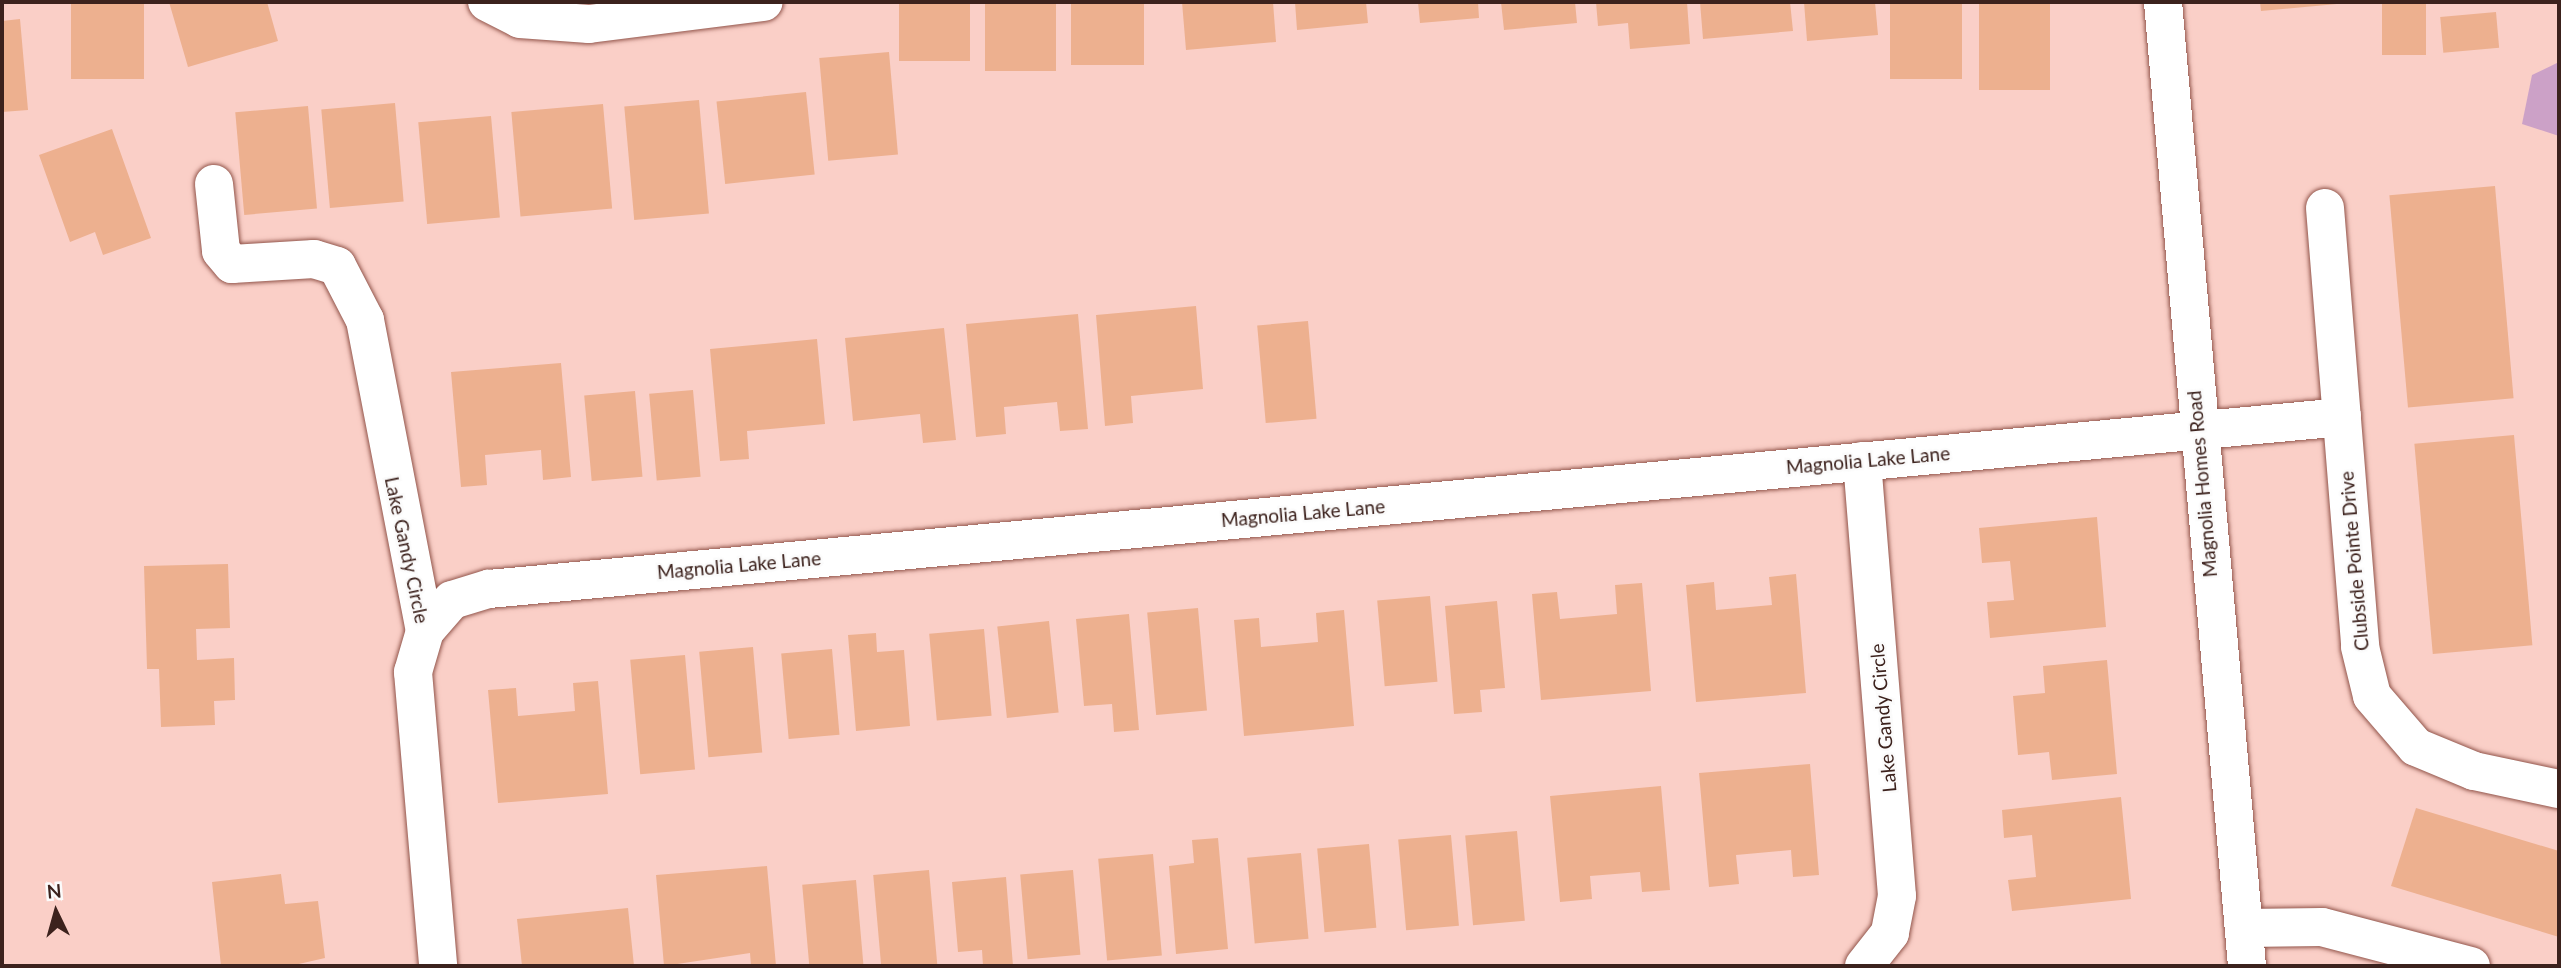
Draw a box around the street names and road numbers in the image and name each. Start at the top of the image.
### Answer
street label: Magnolia Homes Road [2182,390,2222,578]
street label: Magnolia Lake Lane [1785,441,1951,479]
street label: Clubside Pointe Drive [2335,470,2373,652]
street label: Lake Gandy Circle [380,474,434,626]
street label: Magnolia Lake Lane [1220,494,1386,532]
street label: Magnolia Lake Lane [656,546,822,584]
street label: Lake Gandy Circle [1865,642,1901,794]

